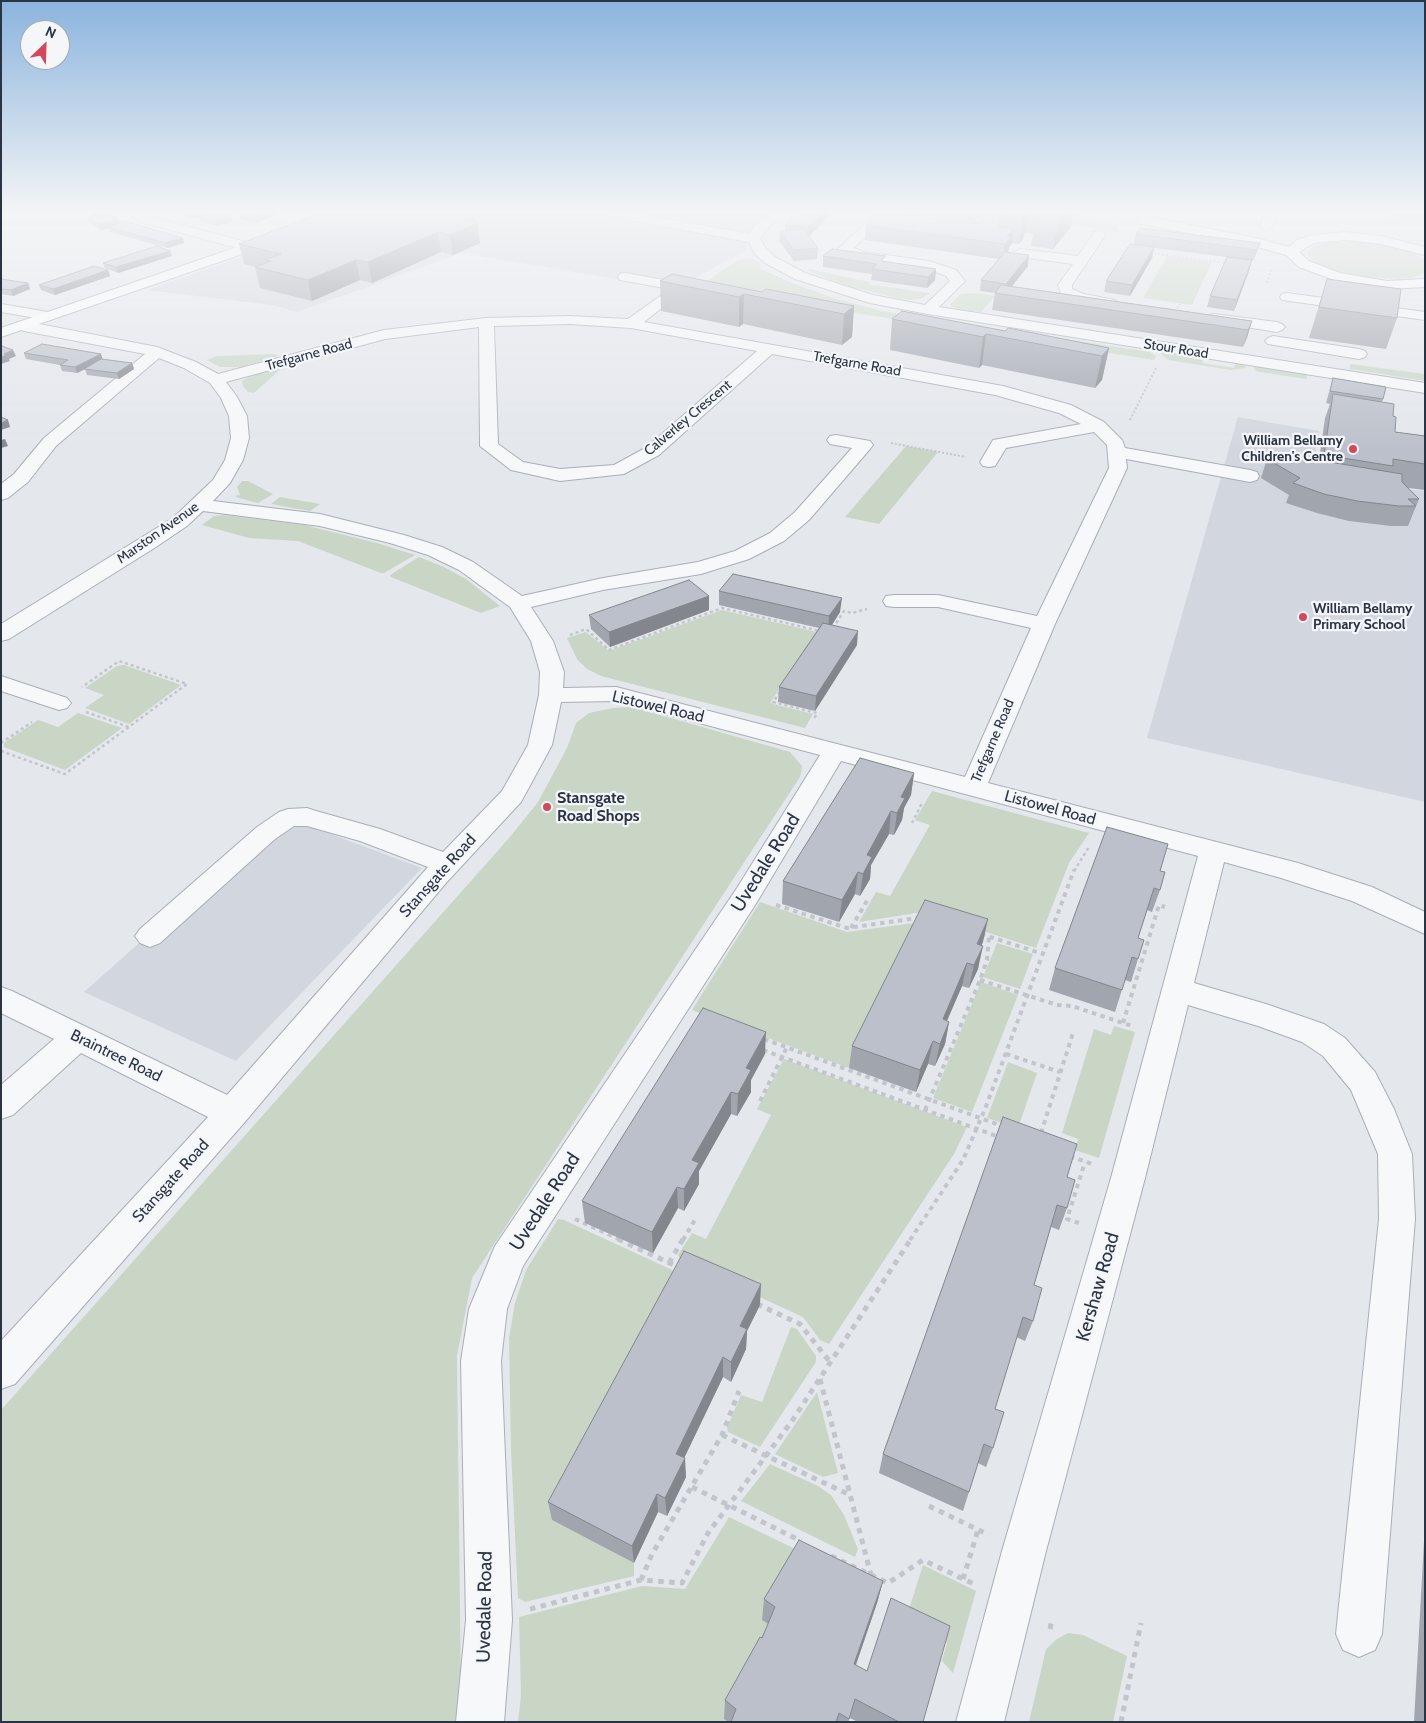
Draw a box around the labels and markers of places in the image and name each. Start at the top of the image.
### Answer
place label: William Bellamy Children's Centre [1241,433,1343,466]
marker: William Bellamy Children's Centre [1347,443,1359,455]
place label: William Bellamy Primary School [1313,601,1413,634]
marker: William Bellamy Primary School [1297,611,1309,623]
place label: Stansgate Road Shops [557,788,640,826]
marker: Stansgate Road Shops [541,801,553,813]

